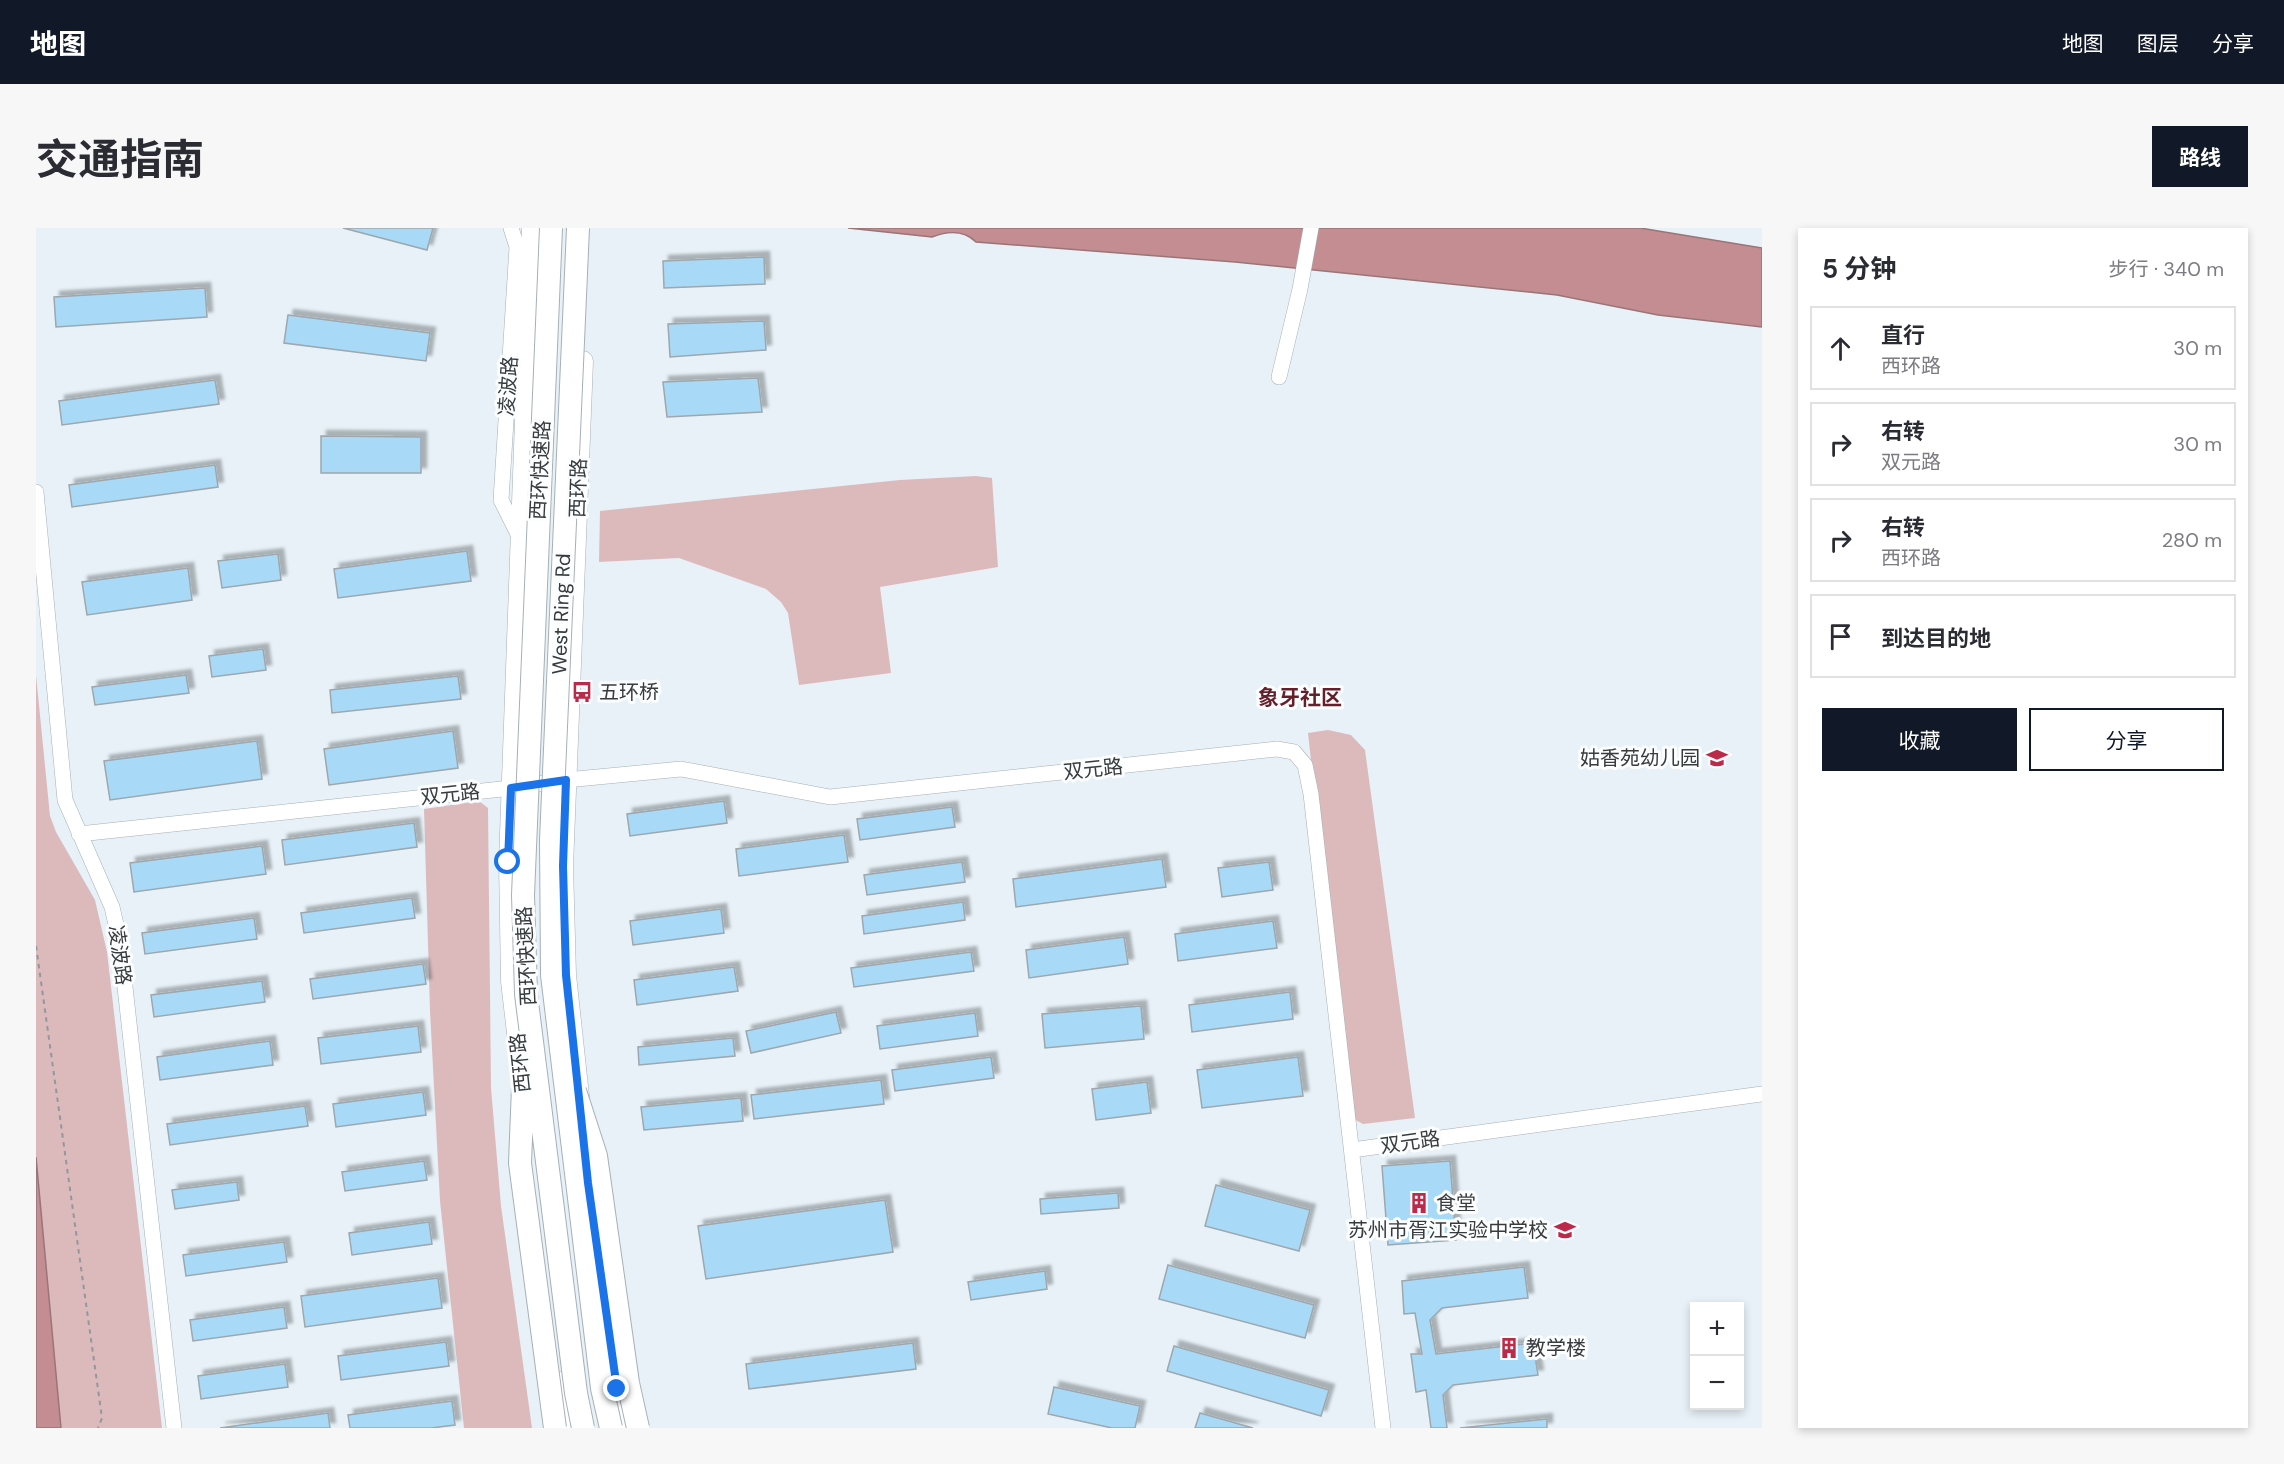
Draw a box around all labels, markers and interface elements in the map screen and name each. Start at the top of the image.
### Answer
text: 地图 [30,26,86,63]
text: 地图 [2062,30,2104,58]
text: 图层 [2137,30,2179,58]
text: 分享 [2212,30,2254,58]
button: 路线 [2152,126,2248,187]
text: 交通指南 [36,132,204,187]
text: 5 分钟 [1822,252,1896,286]
text: 步行 · 340 m [2109,256,2224,282]
text: 直行 [1881,321,1925,350]
icon: ahead [1824,332,1857,365]
text: 30 m [2173,335,2222,361]
text: 西环路 [1881,353,1941,379]
street label: 凌波路 [493,355,523,417]
text: 右转 [1881,417,1925,446]
street label: 西环快速路 [524,419,556,521]
icon: right [1824,428,1857,461]
text: 30 m [2173,431,2222,457]
text: 双元路 [1881,449,1941,475]
street label: 西环路 [564,458,592,518]
text: 右转 [1881,513,1925,542]
icon: right [1824,524,1857,557]
text: 280 m [2162,527,2222,553]
text: 西环路 [1881,545,1941,571]
street label: West Ring Rd [546,553,576,675]
icon: arrive [1824,620,1857,653]
text: 到达目的地 [1881,624,1991,653]
place label: 五环桥 [599,679,659,705]
bus stop icon: 五环桥 [570,680,594,704]
district label: 象牙社区 [1258,684,1342,712]
button: 收藏 [1822,708,2017,771]
button: 分享 [2029,708,2224,771]
place label: 姑香苑幼儿园 [1580,745,1700,771]
school or university icon: 姑香苑幼儿园 [1705,746,1729,770]
street label: 双元路 [1062,753,1124,785]
street label: 双元路 [419,778,481,810]
route start [494,848,520,874]
street label: 西环快速路 [510,905,542,1007]
street label: 凌波路 [103,923,137,987]
street label: 西环路 [504,1032,536,1094]
street label: 双元路 [1378,1125,1442,1159]
place label: 食堂 [1436,1190,1476,1216]
building icon: 食堂 [1407,1191,1431,1215]
place label: 苏州市胥江实验中学校 [1348,1217,1548,1243]
school or university icon: 苏州市胥江实验中学校 [1553,1218,1577,1242]
map controls [1690,1302,1744,1410]
button: + [1690,1302,1744,1356]
place label: 教学楼 [1526,1335,1586,1361]
building icon: 教学楼 [1497,1336,1521,1360]
button: − [1690,1356,1744,1410]
route end [603,1375,629,1401]

